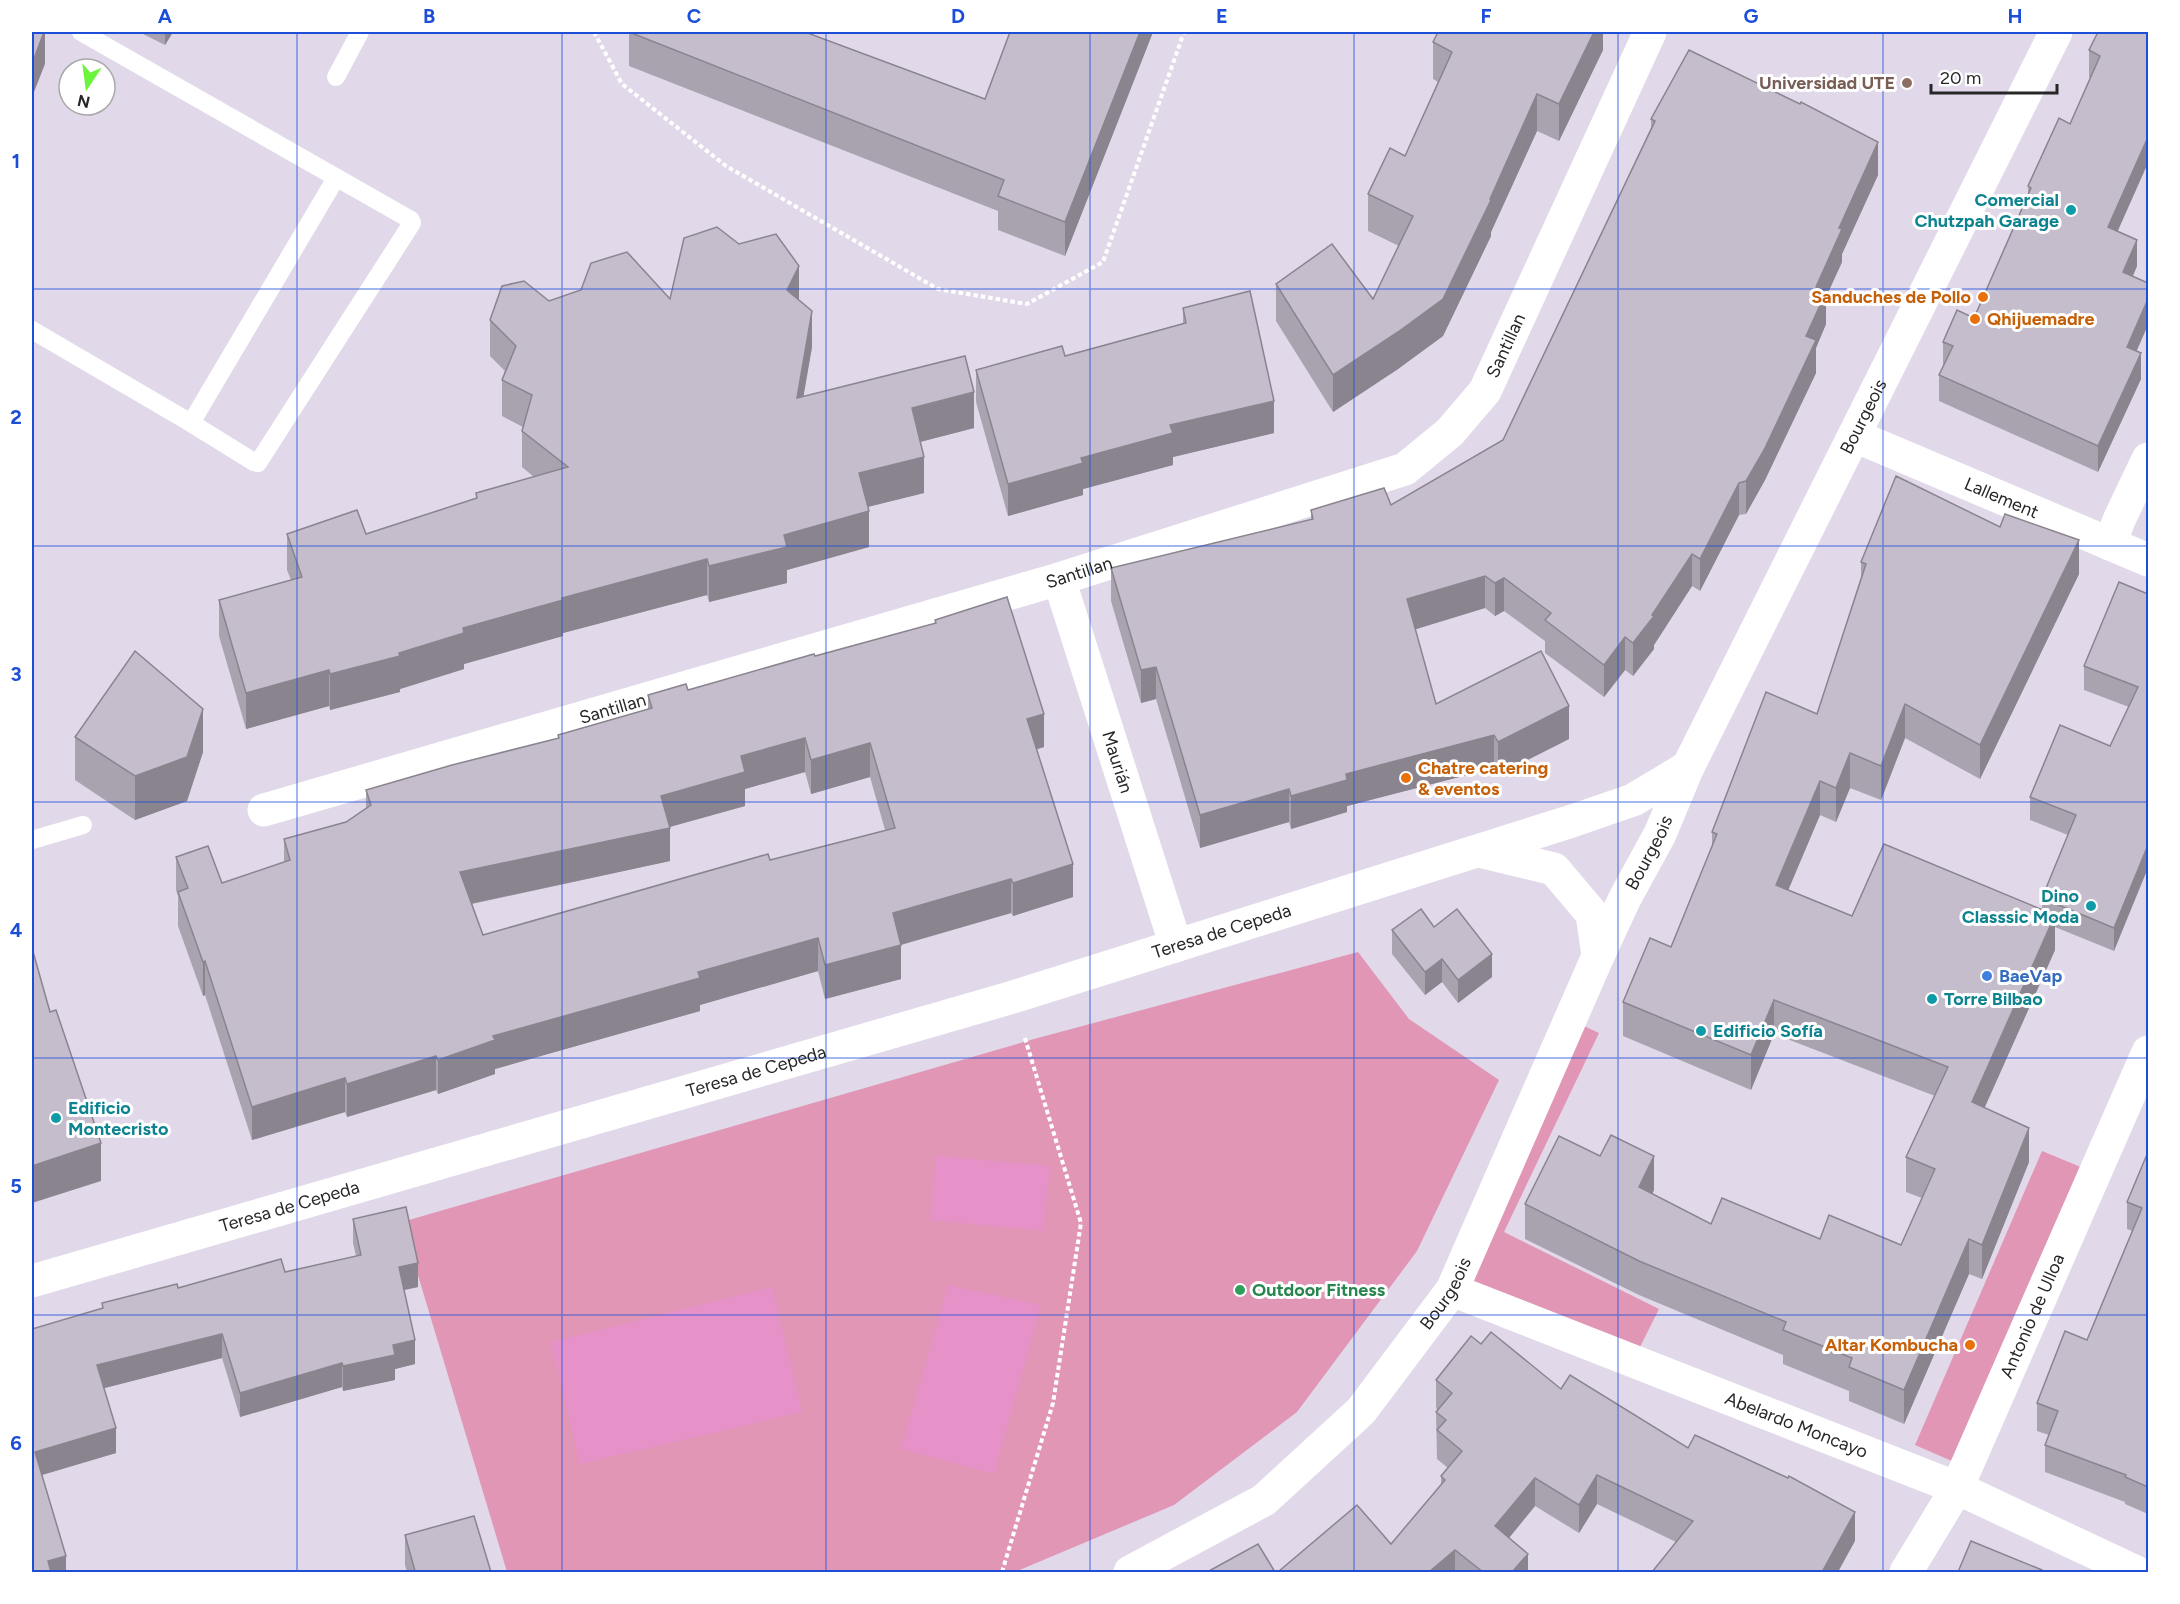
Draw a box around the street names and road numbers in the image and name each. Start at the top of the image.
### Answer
street label: Santillan [1482,310,1530,381]
street label: Bourgeois [1835,376,1891,458]
street label: Lallement [1961,473,2042,523]
street label: Santillan [1043,552,1115,593]
street label: Santillan [577,689,649,729]
street label: Maurián [1097,728,1138,796]
street label: Bourgeois [1621,812,1677,894]
street label: Teresa de Cepeda [1149,899,1294,964]
street label: Teresa de Cepeda [684,1041,829,1102]
street label: Teresa de Cepeda [217,1176,362,1237]
street label: Antonio de Ulloa [1995,1250,2069,1382]
street label: Bourgeois [1415,1254,1476,1334]
street label: Abelardo Moncayo [1722,1387,1871,1463]

